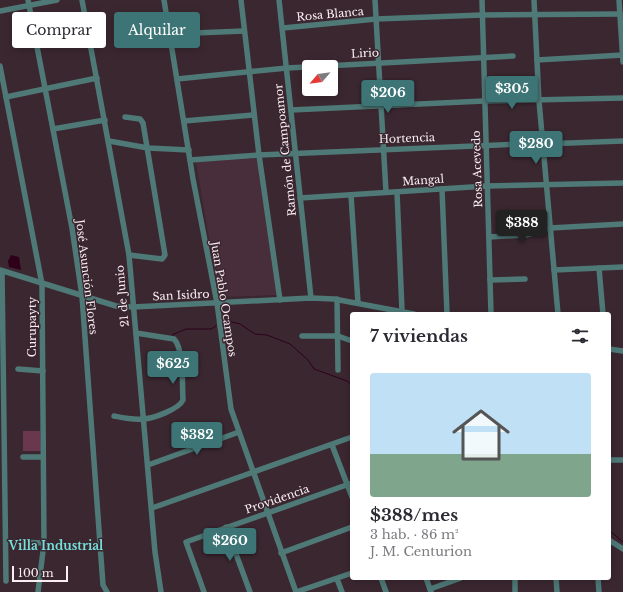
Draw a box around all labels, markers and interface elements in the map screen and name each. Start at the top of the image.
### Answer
street label: Rosa Blanca [296,4,365,24]
chip: Comprar [12,12,106,48]
chip: Alquilar [114,12,200,48]
street label: Lirio [351,45,379,61]
north arrow [302,60,338,96]
map controls [302,60,338,96]
pin: $305 [488,76,536,110]
pin: $206 [364,80,412,114]
text: $305 [495,80,529,97]
street label: Ramón de Campoamor [271,82,299,217]
text: $206 [370,84,406,101]
street label: Hortencia [379,130,436,146]
street label: Rosa Acevedo [469,130,485,208]
pin: $280 [512,131,560,165]
text: $280 [519,135,553,152]
street label: Mangal [402,172,445,188]
pin: $388 [498,210,546,244]
text: $388 [505,214,539,231]
street label: José Asunción Flores [73,217,101,335]
street label: Juan Pablo Ocampos [208,238,240,358]
street label: 21 de Junio [112,265,132,327]
street label: San Isidro [152,287,210,303]
street label: Curupayty [25,297,39,357]
icon: filters [569,325,591,347]
text: 7 viviendas [370,326,468,347]
pin: $625 [149,351,197,385]
text: $625 [156,355,190,372]
icon: home [445,399,517,471]
pin: $382 [173,422,221,456]
text: $382 [180,426,214,443]
street label: Providencia [243,481,312,517]
text: $388/mes [370,505,458,526]
text: 3 hab. · 86 m² [370,526,459,543]
pin: $260 [206,528,254,562]
text: $260 [212,532,248,549]
district label: Villa Industrial [8,538,104,553]
text: J. M. Centurion [370,543,472,560]
scale bar [12,564,68,583]
text: 100 m [18,566,54,580]

